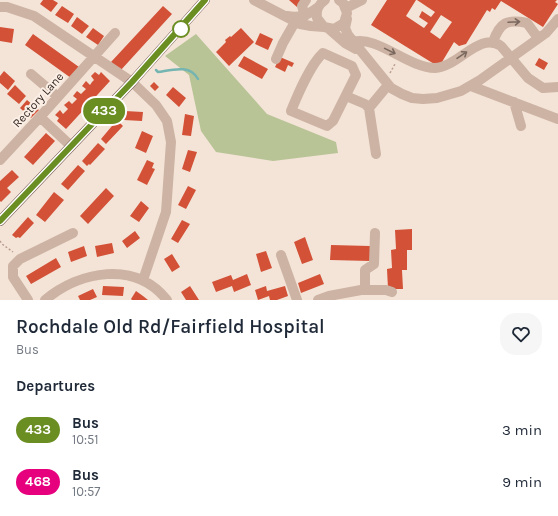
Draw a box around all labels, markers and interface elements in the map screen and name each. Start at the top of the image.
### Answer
one-way arrow [507,18,520,26]
unlabelled marker [172,20,190,38]
one-way arrow [383,48,395,55]
one-way arrow [457,51,468,60]
street label: Rectory Lane [10,70,66,130]
line badge: 433 [81,98,127,124]
text: 433 [91,102,117,119]
button: heart [500,313,542,355]
text: Rochdale Old Rd/Fairfield Hospital [16,316,325,338]
text: Bus [16,342,39,357]
text: Departures [16,377,95,395]
text: Bus [72,414,99,432]
text: 433 [25,421,51,438]
text: 3 min [502,421,542,439]
text: 10:51 [72,432,99,447]
text: Bus [72,466,99,484]
text: 468 [25,473,51,490]
text: 9 min [502,473,542,491]
text: 10:57 [72,484,100,499]

